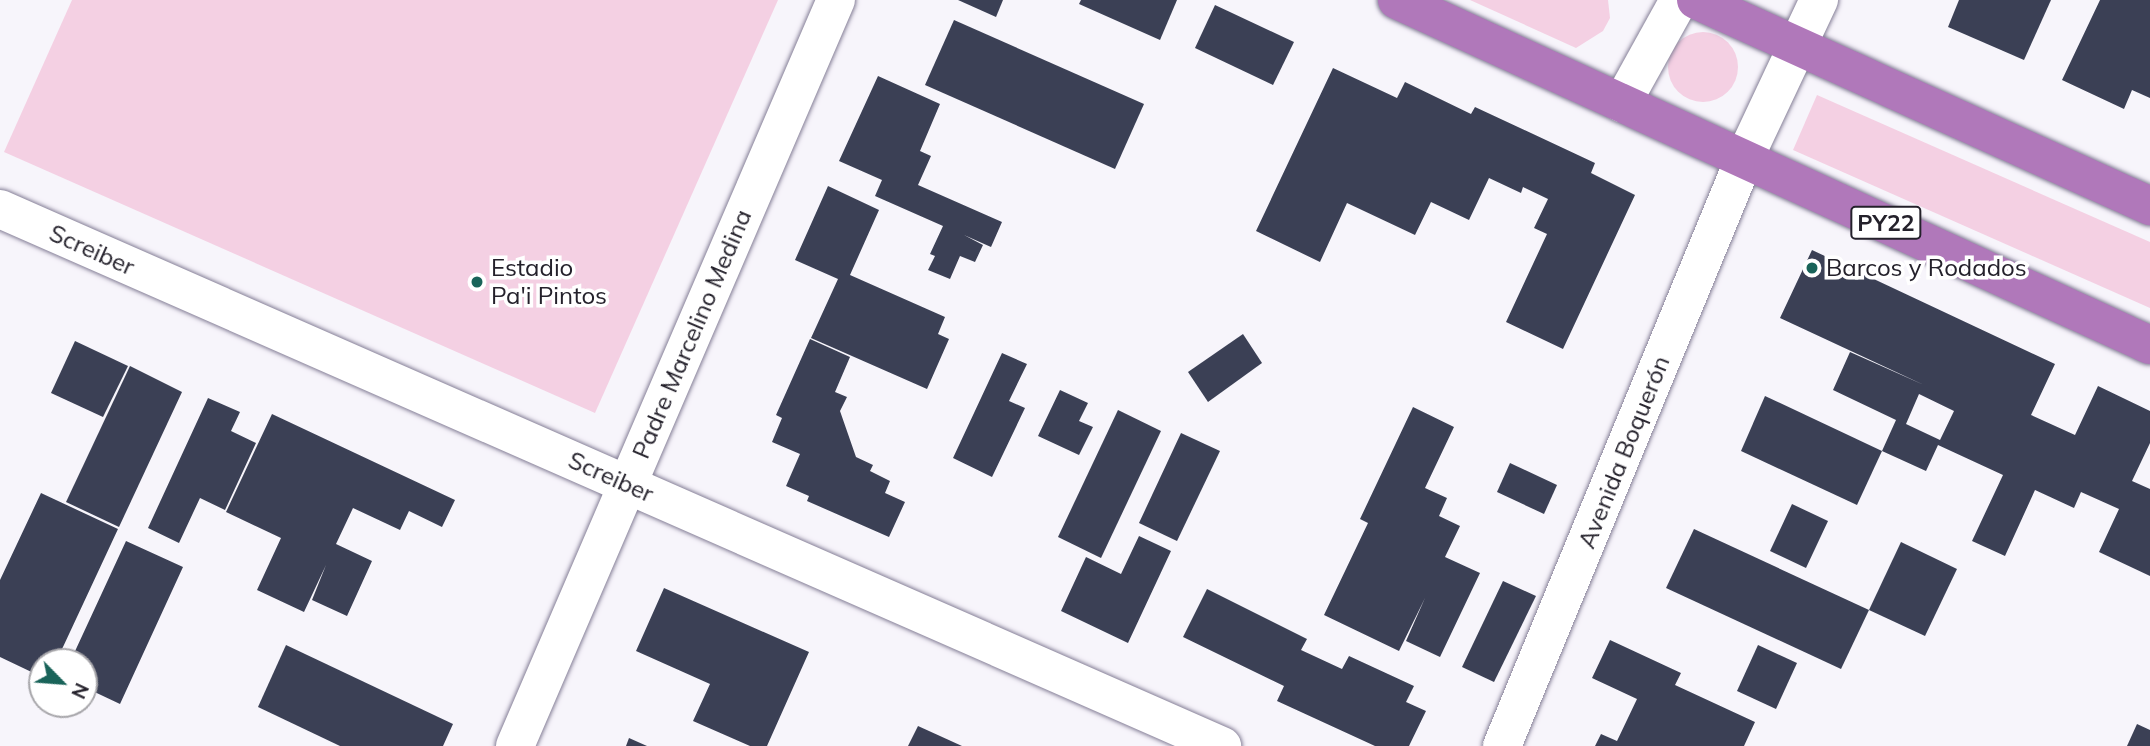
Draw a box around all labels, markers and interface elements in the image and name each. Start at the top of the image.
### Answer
road number: PY22 [1849,204,1923,243]
street label: Padre Marcelino Medina [626,205,758,463]
street label: Screiber [45,218,139,282]
place label: Estadio Pa'i Pintos [491,254,607,310]
place label: Barcos y Rodados [1826,254,2027,282]
marker: Barcos y Rodados [1804,260,1820,276]
marker: Estadio Pa'i Pintos [469,274,485,290]
street label: Avenida Boquerón [1572,352,1676,552]
street label: Screiber [564,445,658,509]
north arrow [28,648,98,718]
text: N [66,679,94,703]

